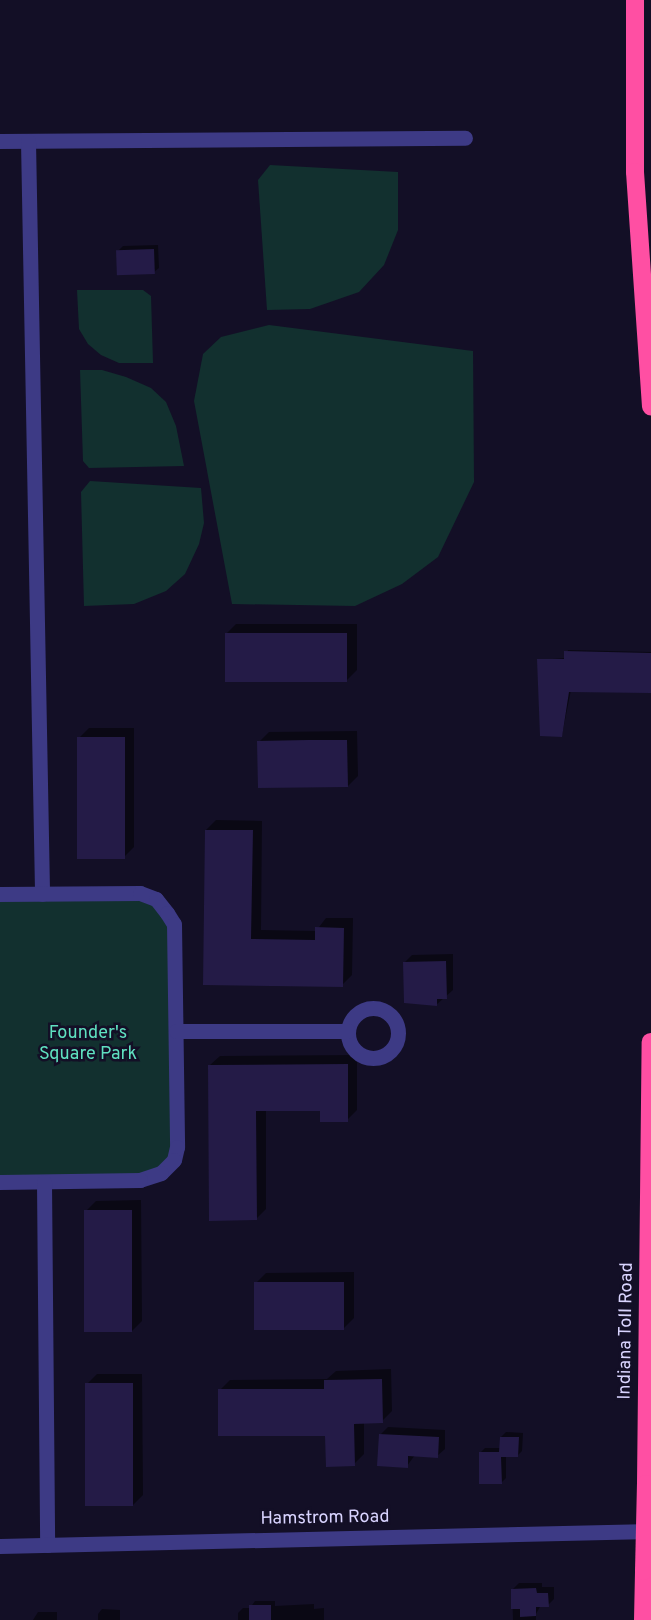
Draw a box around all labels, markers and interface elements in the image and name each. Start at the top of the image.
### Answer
park label: Founder's Square Park [39,1024,137,1066]
street label: Indiana Toll Road [615,1262,639,1400]
street label: Hamstrom Road [260,1507,390,1531]

